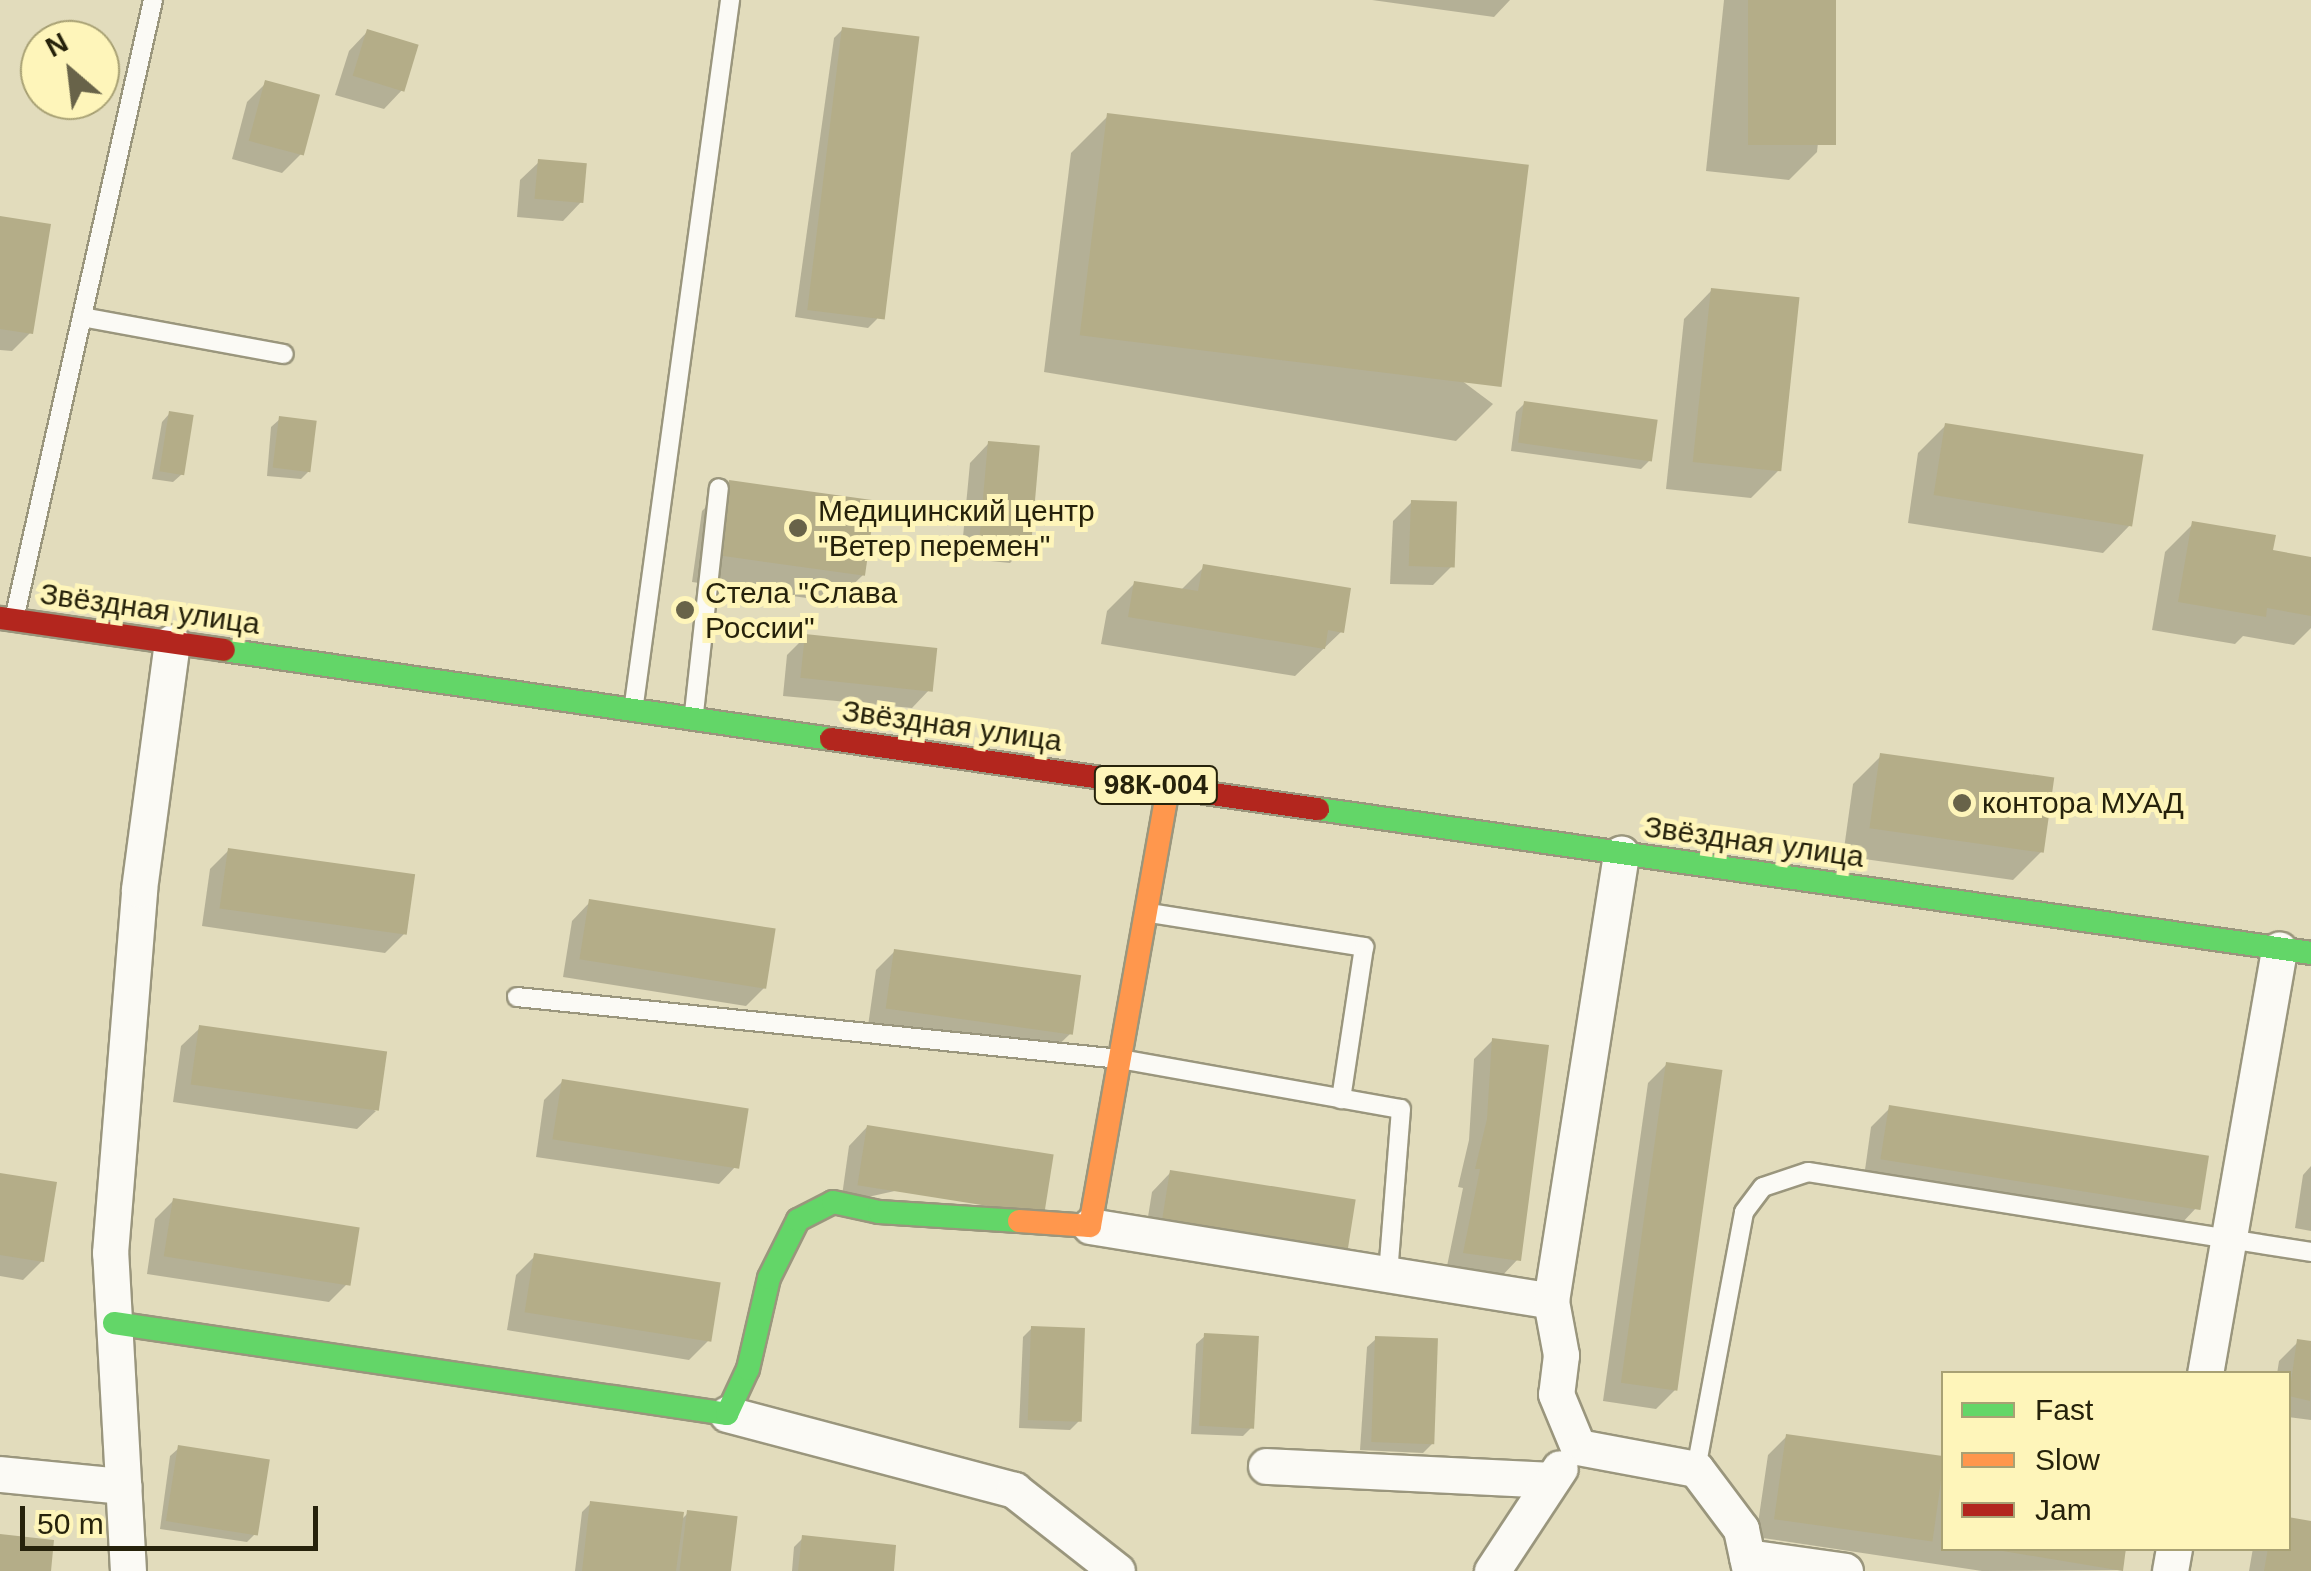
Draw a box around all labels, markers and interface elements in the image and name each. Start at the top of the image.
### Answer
north arrow [20,20,120,120]
text: N [40,26,73,63]
place label: Медицинский центр "Ветер перемен" [818,493,1095,564]
marker: Медицинский центр "Ветер перемен" [787,517,809,539]
place label: Стела "Слава России" [705,575,897,646]
street label: Звёздная улица [38,576,262,642]
marker: Стела "Слава России" [674,599,696,621]
street label: Звёздная улица [840,693,1064,759]
road number: 98К-004 [1094,762,1218,808]
place label: контора МУАД [1982,785,2184,821]
marker: контора МУАД [1951,792,1973,814]
street label: Звёздная улица [1642,809,1866,875]
legend [1941,1371,2291,1551]
text: Fast [2035,1393,2093,1426]
text: Slow [2035,1443,2100,1476]
scale bar [25,1486,322,1548]
text: Jam [2035,1493,2092,1526]
text: 50 m [37,1507,104,1540]

